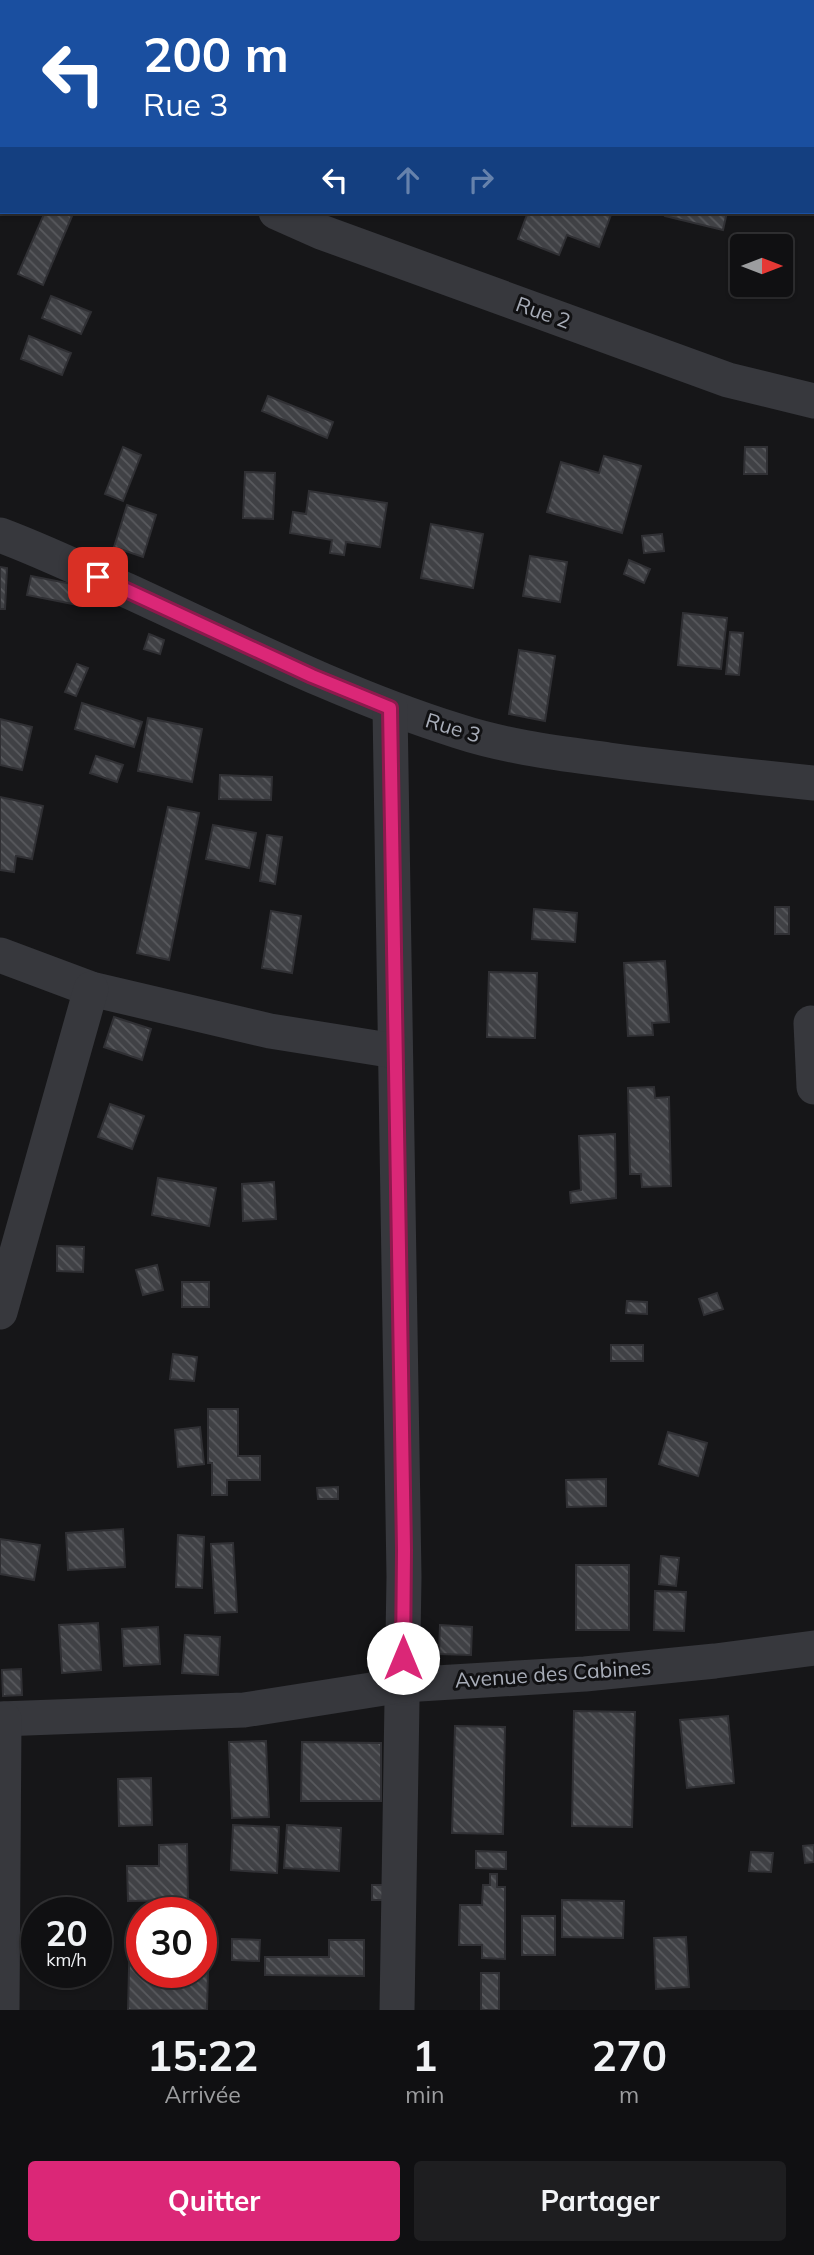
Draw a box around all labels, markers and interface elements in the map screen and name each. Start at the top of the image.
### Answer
text: 200 m [143,23,289,84]
icon: left [28,28,119,119]
text: Rue 3 [143,84,229,124]
icon: left [316,161,354,199]
icon: ahead [389,161,427,199]
icon: right [462,161,500,199]
north arrow [730,234,793,298]
map controls [730,234,793,297]
street label: Rue 2 [513,290,574,334]
pin [68,547,128,607]
icon: arrive [79,558,117,596]
street label: Rue 3 [423,706,484,748]
position arrow [366,1621,440,1695]
street label: Avenue des Cabines [454,1653,652,1693]
speed limit sign: 30 [126,1897,217,1988]
text: 20 [45,1911,88,1955]
text: km/h [46,1948,87,1971]
text: 15:22 [147,2029,258,2082]
text: 1 [412,2029,437,2082]
text: 270 [591,2029,667,2082]
text: Arrivée [165,2080,241,2109]
text: min [405,2080,444,2109]
text: m [619,2080,639,2109]
button: Quitter [28,2161,400,2241]
button: Partager [414,2161,786,2241]

